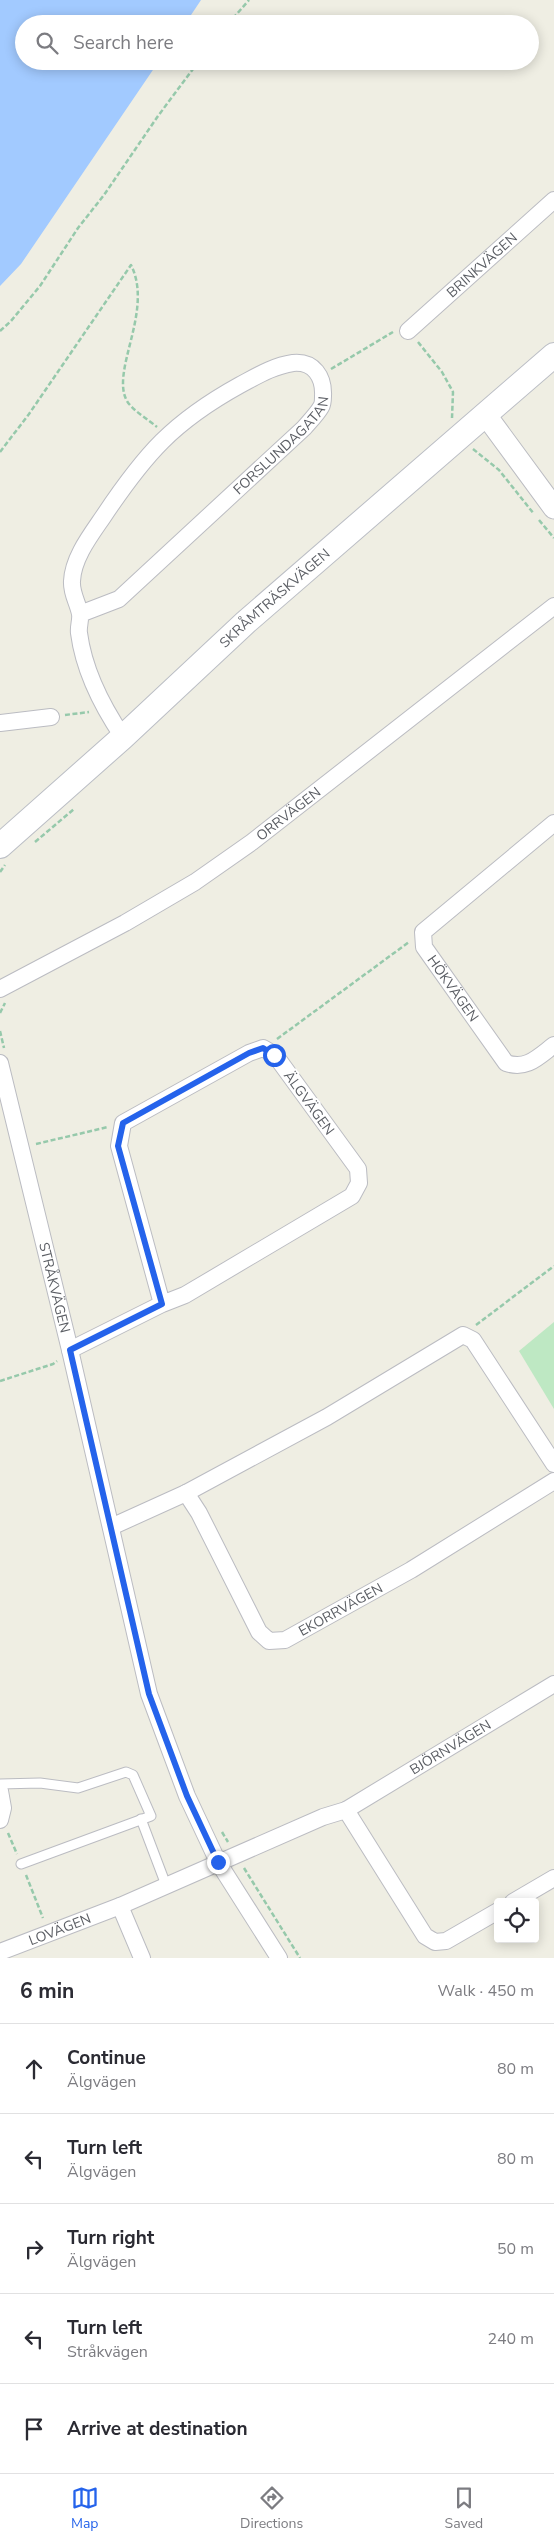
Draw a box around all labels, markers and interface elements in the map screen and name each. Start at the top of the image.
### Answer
search box [15,15,539,70]
icon: search [33,29,61,57]
text: Search here [73,30,174,56]
street label: BRINKVÄGEN [442,228,521,302]
street label: FORSLUNDAGATAN [229,395,333,498]
street label: SKRÅMTRÄSKVÄGEN [215,544,334,652]
street label: ORRVÄGEN [252,783,324,845]
street label: HÖKVÄGEN [423,951,483,1025]
route start [263,1044,286,1067]
street label: ÄLGVÄGEN [279,1067,339,1139]
street label: STRÅKVÄGEN [35,1240,75,1335]
street label: EKORRVÄGEN [295,1578,386,1640]
street label: BJÖRNVÄGEN [406,1715,494,1779]
route end [207,1851,230,1874]
map controls [494,1898,539,1943]
button: locate [494,1898,539,1943]
street label: LOVÄGEN [26,1909,94,1950]
text: 6 min [20,1977,74,2005]
text: Walk · 450 m [438,1980,534,2002]
text: Continue [67,2045,146,2071]
icon: ahead [20,2055,48,2083]
text: 80 m [497,2058,534,2080]
text: Älgvägen [67,2071,136,2093]
text: Turn left [67,2135,142,2161]
icon: left [20,2145,48,2173]
text: 80 m [497,2148,534,2170]
text: Älgvägen [67,2161,136,2183]
text: Turn right [67,2225,154,2251]
icon: right [20,2235,48,2263]
text: 50 m [497,2238,534,2260]
text: Älgvägen [67,2251,136,2273]
text: Turn left [67,2315,142,2341]
icon: left [20,2325,48,2353]
text: 240 m [487,2328,534,2350]
text: Stråkvägen [67,2341,148,2363]
icon: arrive [20,2415,48,2443]
text: Arrive at destination [67,2416,248,2442]
tab: Map [71,2484,99,2533]
tab: Directions [240,2484,303,2533]
tab: Saved [445,2484,483,2533]

